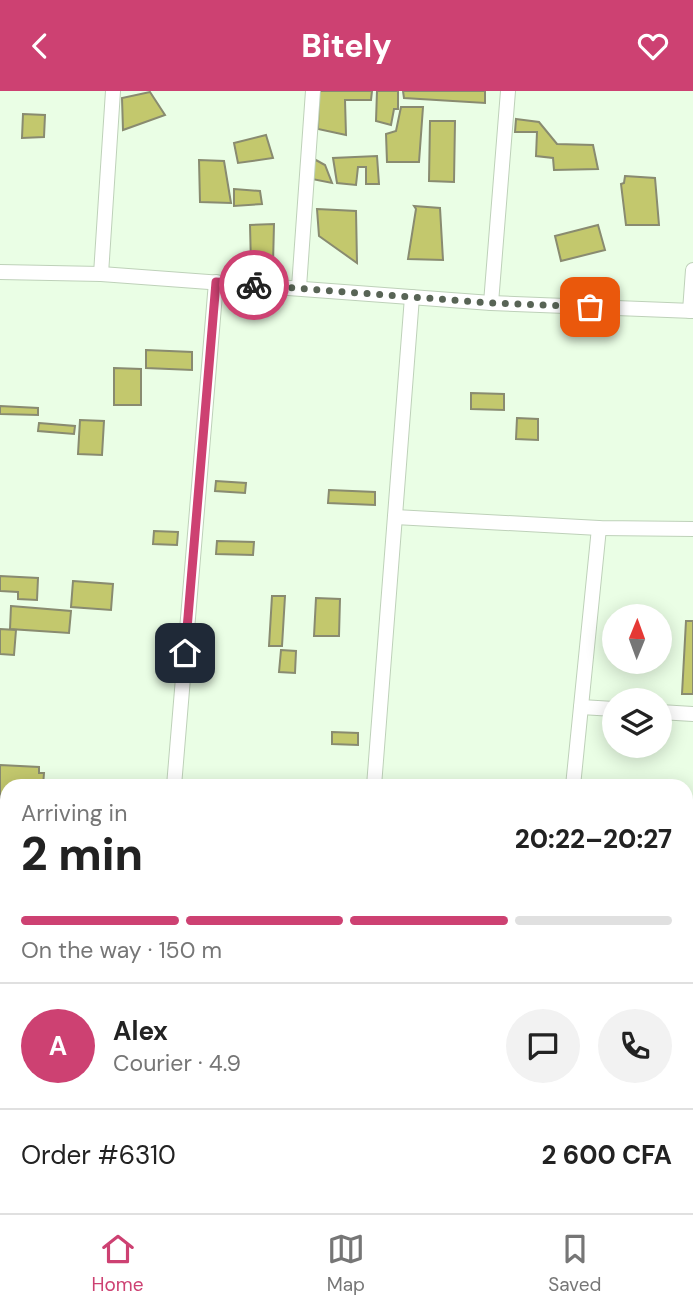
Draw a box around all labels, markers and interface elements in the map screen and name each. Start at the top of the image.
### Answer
text: Bitely [301,25,392,67]
icon: back [21,27,59,65]
icon: heart [634,27,672,65]
courier [219,250,289,320]
icon: bike [235,266,273,304]
pin [560,277,620,337]
icon: bag [571,288,609,326]
north arrow [602,604,672,674]
map controls [602,604,672,758]
pin [155,623,215,683]
icon: home [166,634,204,672]
button: layers [602,688,672,758]
text: Arriving in [21,798,127,828]
text: 20:22–20:27 [515,822,672,856]
text: 2 min [21,824,143,884]
text: On the way · 150 m [21,935,222,965]
button: chat [506,1009,580,1083]
button: phone [598,1009,672,1083]
text: Alex [113,1014,168,1048]
text: A [49,1029,67,1063]
text: Courier · 4.9 [113,1048,241,1078]
text: Order #6310 [21,1138,176,1172]
text: 2 600 CFA [542,1138,672,1172]
tab: Home [92,1230,144,1297]
tab: Map [327,1230,365,1297]
tab: Saved [548,1230,601,1297]

